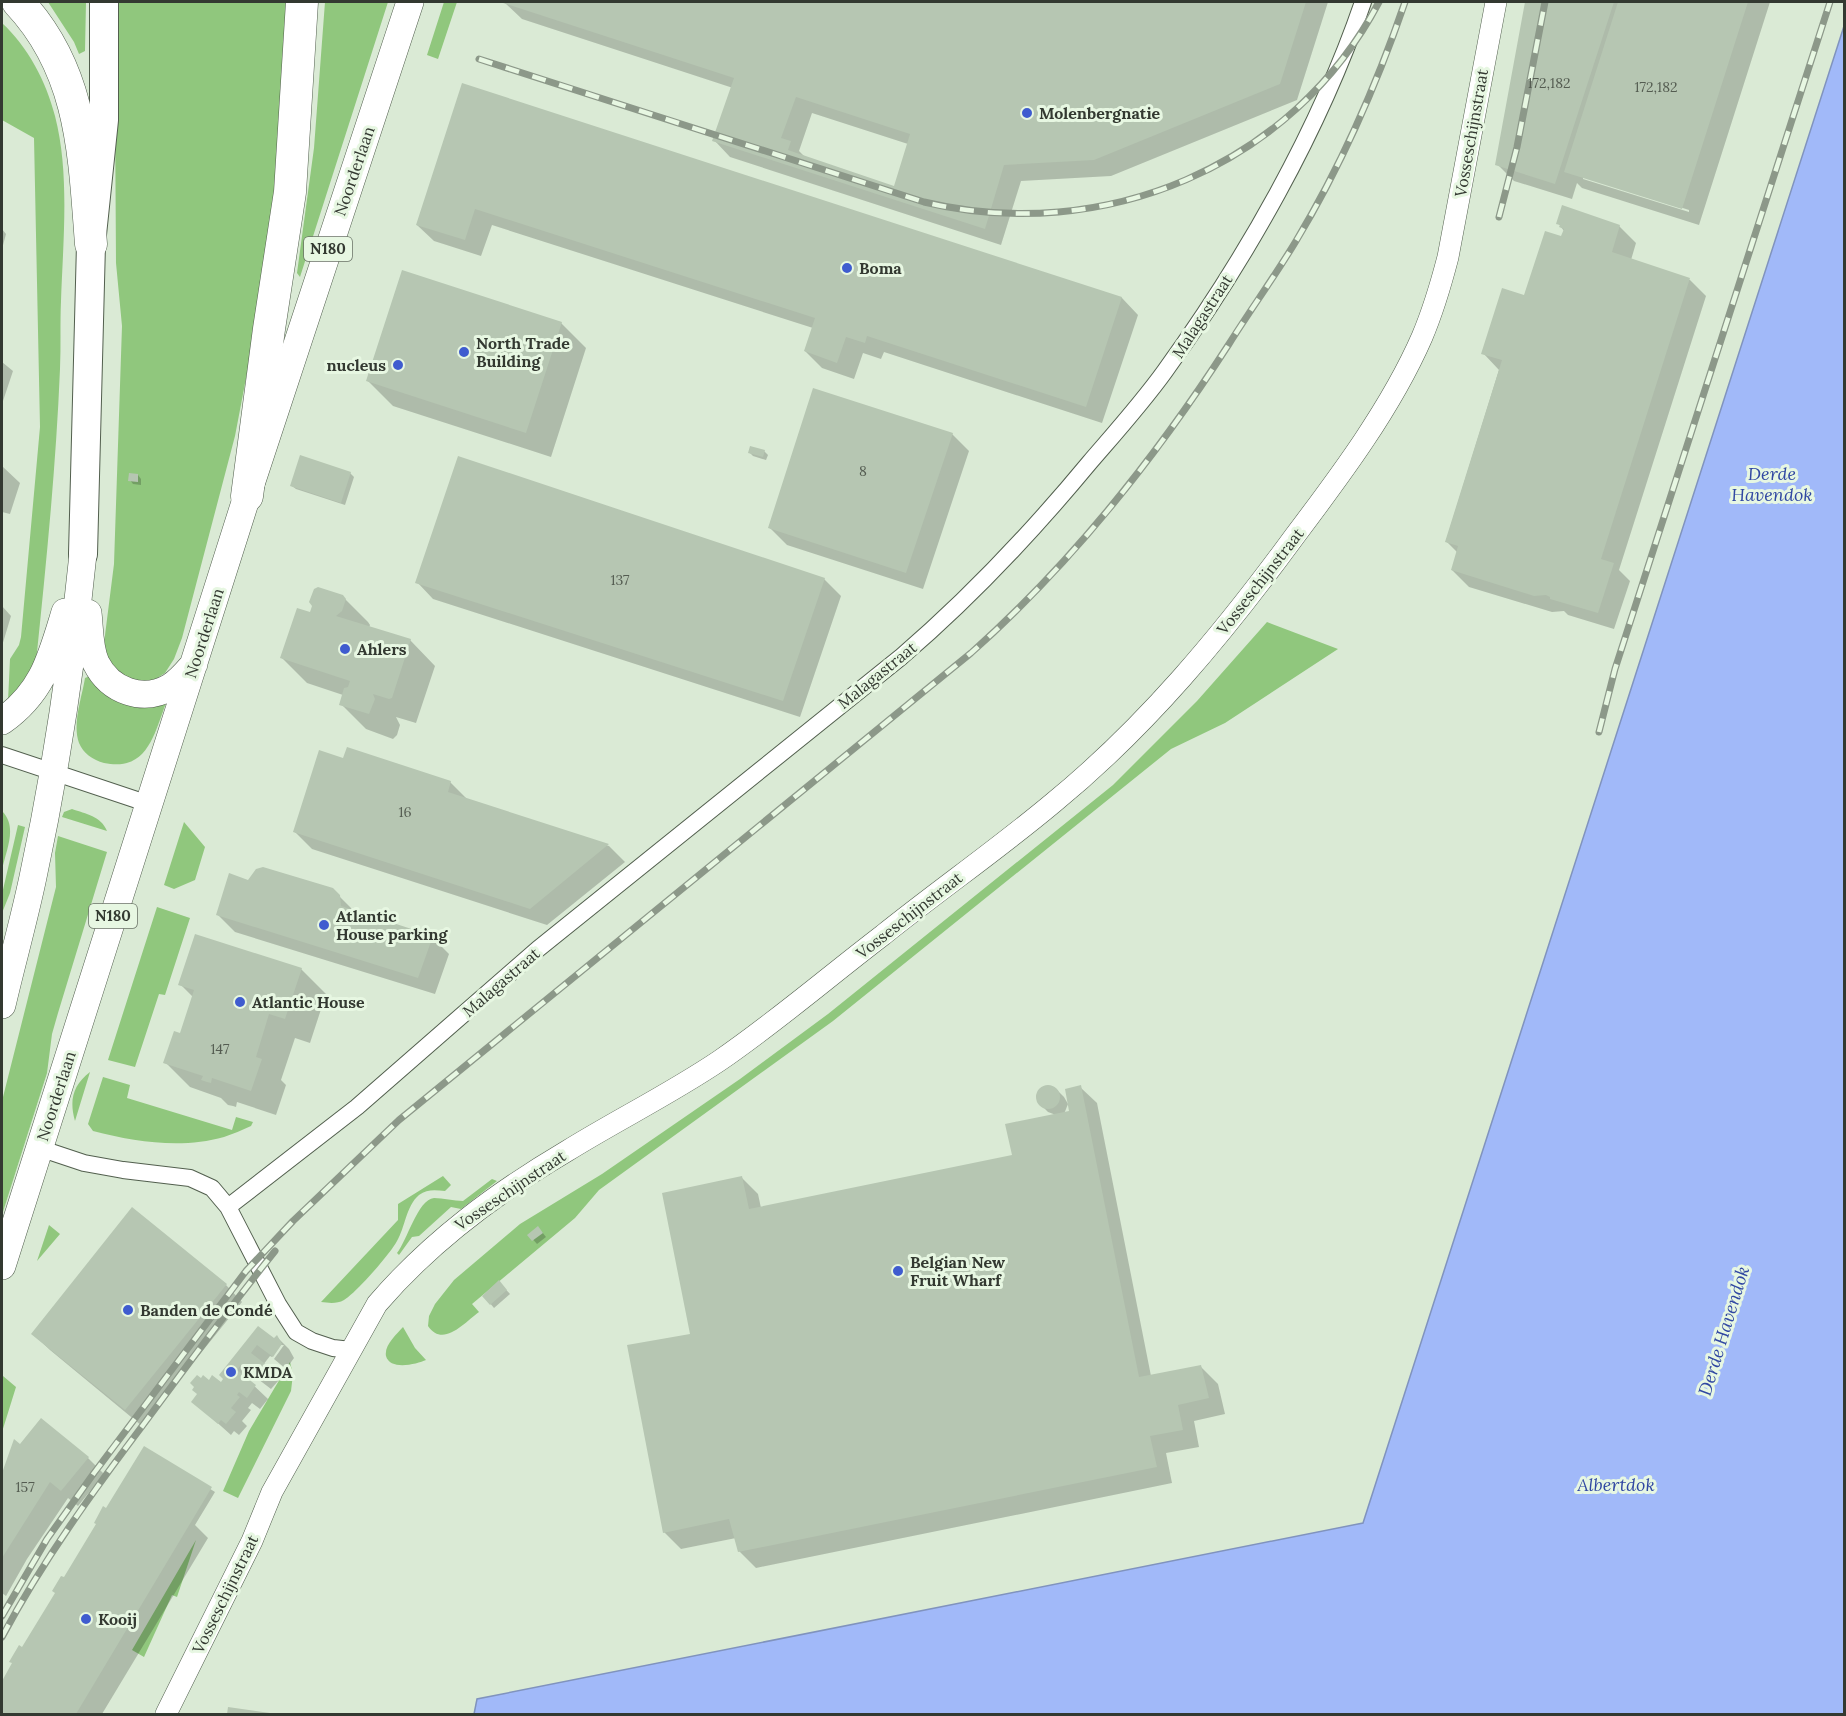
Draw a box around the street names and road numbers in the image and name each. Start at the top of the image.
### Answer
street label: Vosseschijnstraat [1450,67,1492,200]
street label: Noorderlaan [329,123,379,218]
road number: N180 [304,237,352,261]
street label: Malagastraat [1168,270,1237,362]
street label: Vosseschijnstraat [1212,523,1308,639]
street label: Noorderlaan [180,585,228,680]
street label: Malagastraat [834,637,921,713]
street label: Vosseschijnstraat [851,867,967,963]
road number: N180 [89,904,137,928]
street label: Malagastraat [458,943,544,1021]
street label: Noorderlaan [32,1048,80,1143]
street label: Vosseschijnstraat [450,1145,570,1235]
street label: Vosseschijnstraat [187,1531,263,1658]

